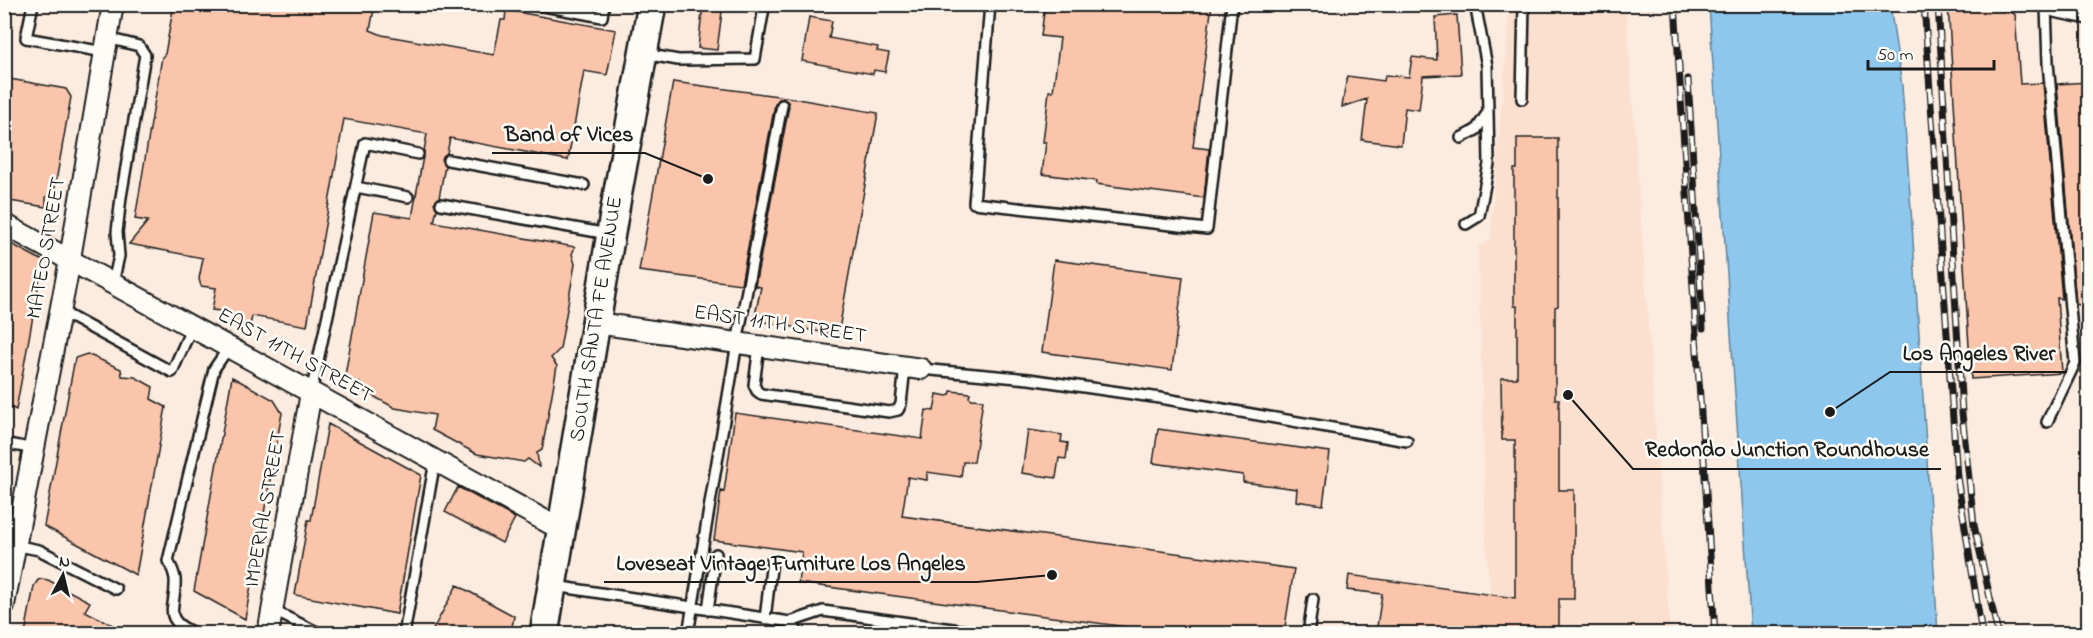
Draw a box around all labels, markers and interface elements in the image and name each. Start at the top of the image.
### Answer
scale bar [1868,33,1994,71]
text: 50 m [1877,43,1914,69]
callout: Band of Vices [492,113,645,153]
text: Band of Vices [504,120,633,152]
street label: MATEO STREET [20,174,74,322]
street label: SOUTH SANTA FE AVENUE [563,194,631,444]
street label: EAST 11TH STREET [692,298,868,352]
street label: EAST 11TH STREET [212,301,378,411]
callout: Los Angeles River [1890,332,2067,372]
text: Los Angeles River [1903,339,2056,372]
street label: IMPERIAL STREET [237,428,295,590]
callout: Redondo Junction Roundhouse [1633,429,1941,469]
text: Redondo Junction Roundhouse [1645,435,1930,467]
callout: Loveseat Vintage Furniture Los Angeles [604,542,977,582]
north arrow [33,545,93,605]
text: Loveseat Vintage Furniture Los Angeles [616,549,966,582]
text: N [58,550,72,575]

